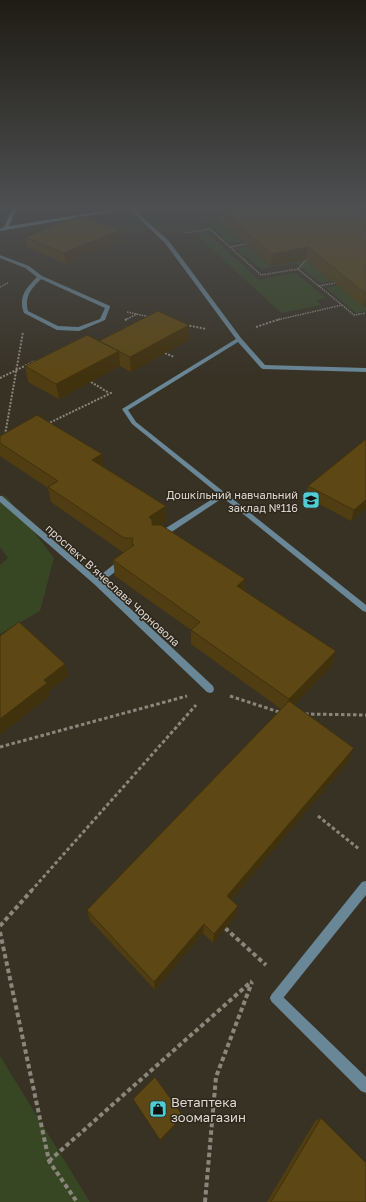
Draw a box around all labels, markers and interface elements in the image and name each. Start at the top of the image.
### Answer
place label: Дошкільний навчальний заклад №116 [166,488,298,514]
school or university icon: Дошкільний навчальний заклад №116 [301,490,321,510]
street label: проспект Вʼячеслава Чорновола [43,521,183,649]
place label: Ветаптека зоомагазин [171,1094,246,1125]
shop icon: Ветаптека зоомагазин [148,1099,168,1119]

